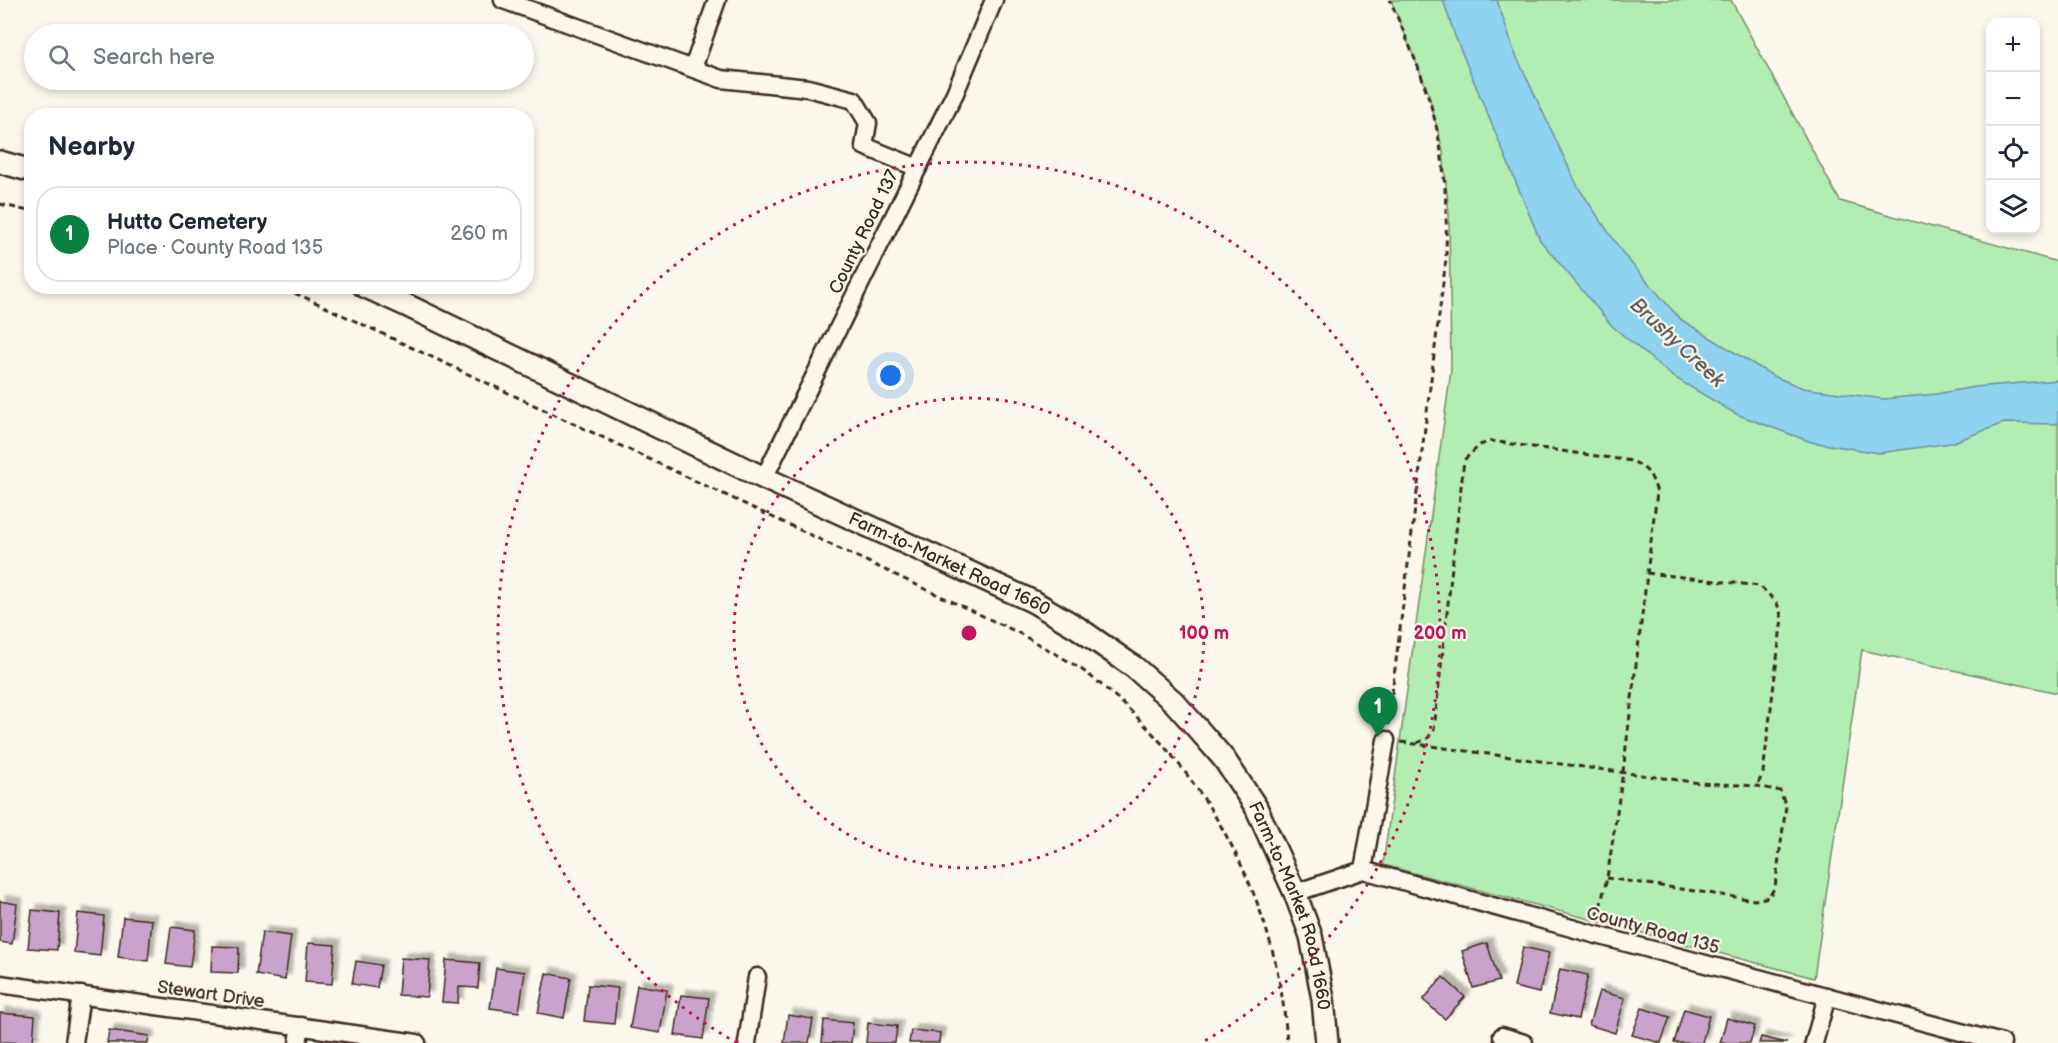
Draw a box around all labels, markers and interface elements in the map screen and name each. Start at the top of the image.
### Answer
map controls [1986,18,2040,234]
button: + [1986,18,2040,72]
search box [24,24,534,90]
icon: search [45,41,78,74]
text: Search here [93,44,215,71]
button: − [1986,72,2040,126]
button: locate [1986,126,2040,180]
text: Nearby [48,132,135,163]
street label: County Road 137 [825,166,903,298]
button: layers [1986,180,2040,234]
text: Hutto Cemetery [107,209,267,236]
text: 1 [65,222,74,246]
text: 260 m [450,222,508,246]
text: Place · County Road 135 [107,236,323,260]
water label: Brushy Creek [1625,293,1730,394]
your location [876,361,905,390]
street label: Farm-to-Market Road 1660 [845,508,1054,620]
centre of rings [959,623,979,643]
text: 100 m [1179,623,1229,644]
text: 200 m [1413,623,1467,644]
pin: 1 [1358,688,1398,737]
street label: Farm-to-Market Road 1660 [1244,798,1334,1011]
street label: County Road 135 [1584,902,1722,958]
street label: Stewart Drive [156,976,266,1012]

